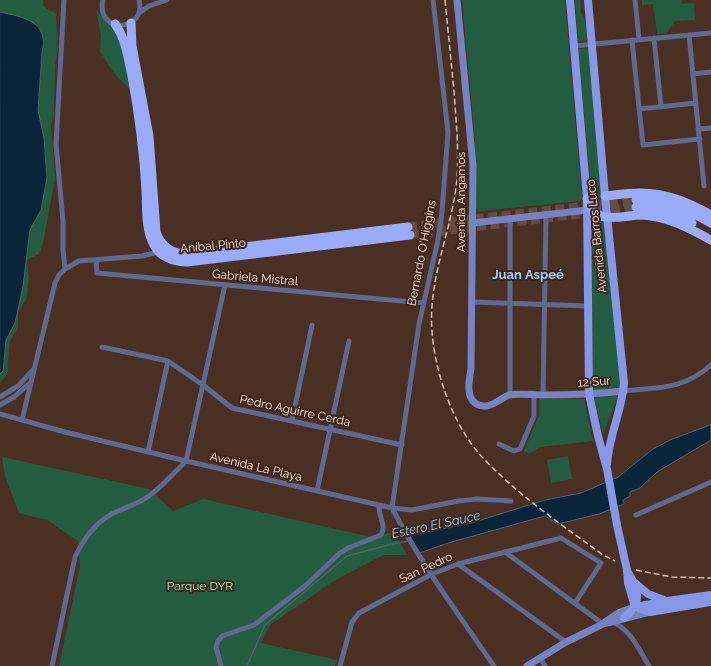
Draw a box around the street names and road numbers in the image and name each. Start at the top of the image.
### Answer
street label: Avenida Angamos [454,152,468,252]
street label: Avenida Barros Luco [584,178,610,294]
street label: Bernardo O'Higgins [405,199,439,307]
street label: Aníbal Pinto [179,236,247,256]
street label: Gabriela Mistral [211,267,299,289]
street label: 12 Sur [577,374,611,390]
street label: Pedro Aguirre Cerda [238,392,352,430]
street label: Avenida La Playa [209,449,303,485]
street label: San Pedro [397,549,455,587]

